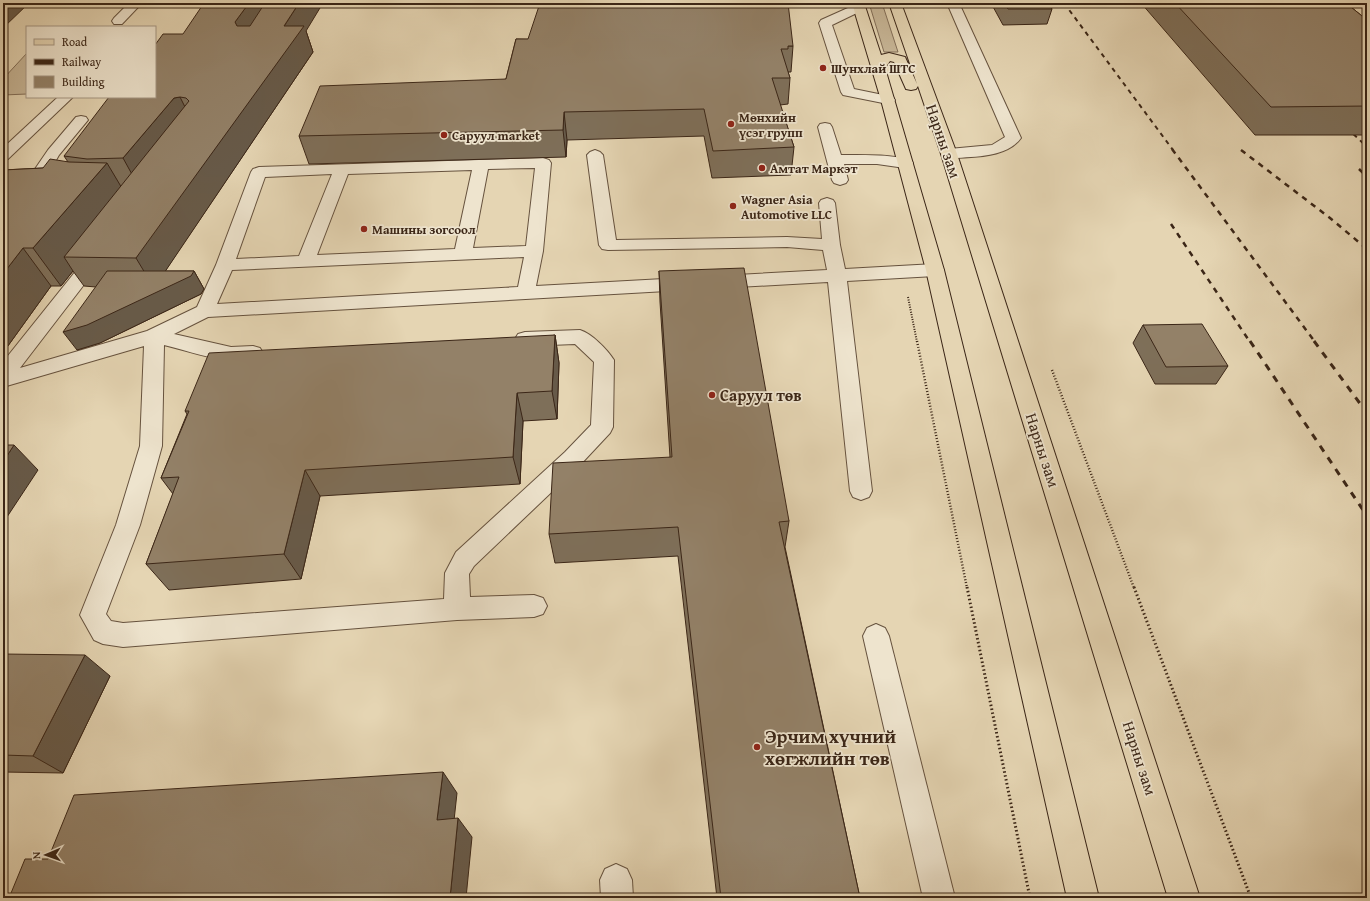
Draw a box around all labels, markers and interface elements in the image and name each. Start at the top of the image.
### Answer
legend [26,26,156,98]
text: Road [62,33,88,50]
text: Railway [62,53,101,70]
place label: Шунхлай ШТС [831,59,916,78]
marker: Шунхлай ШТС [818,63,828,73]
text: Building [62,73,105,90]
street label: Нарны зам [920,101,968,181]
place label: Мөнхийн үсэг групп [739,108,803,142]
marker: Мөнхийн үсэг групп [726,119,736,129]
place label: Саруул market [452,126,540,145]
marker: Саруул market [439,130,449,140]
place label: Амтат Маркэт [770,159,857,178]
marker: Амтат Маркэт [757,163,767,173]
place label: Wagner Asia Automotive LLC [741,190,832,224]
marker: Wagner Asia Automotive LLC [728,201,738,211]
place label: Машины зогсоол [372,220,476,239]
marker: Машины зогсоол [359,224,369,234]
place label: Саруул төв [720,383,802,407]
marker: Саруул төв [707,390,717,400]
street label: Нарны зам [1020,410,1066,490]
street label: Нарны зам [1117,718,1163,798]
place label: Эрчим хүчний хөгжлийн төв [765,722,896,772]
marker: Эрчим хүчний хөгжлийн төв [752,742,762,752]
north arrow [26,835,66,875]
text: N [28,851,44,859]

